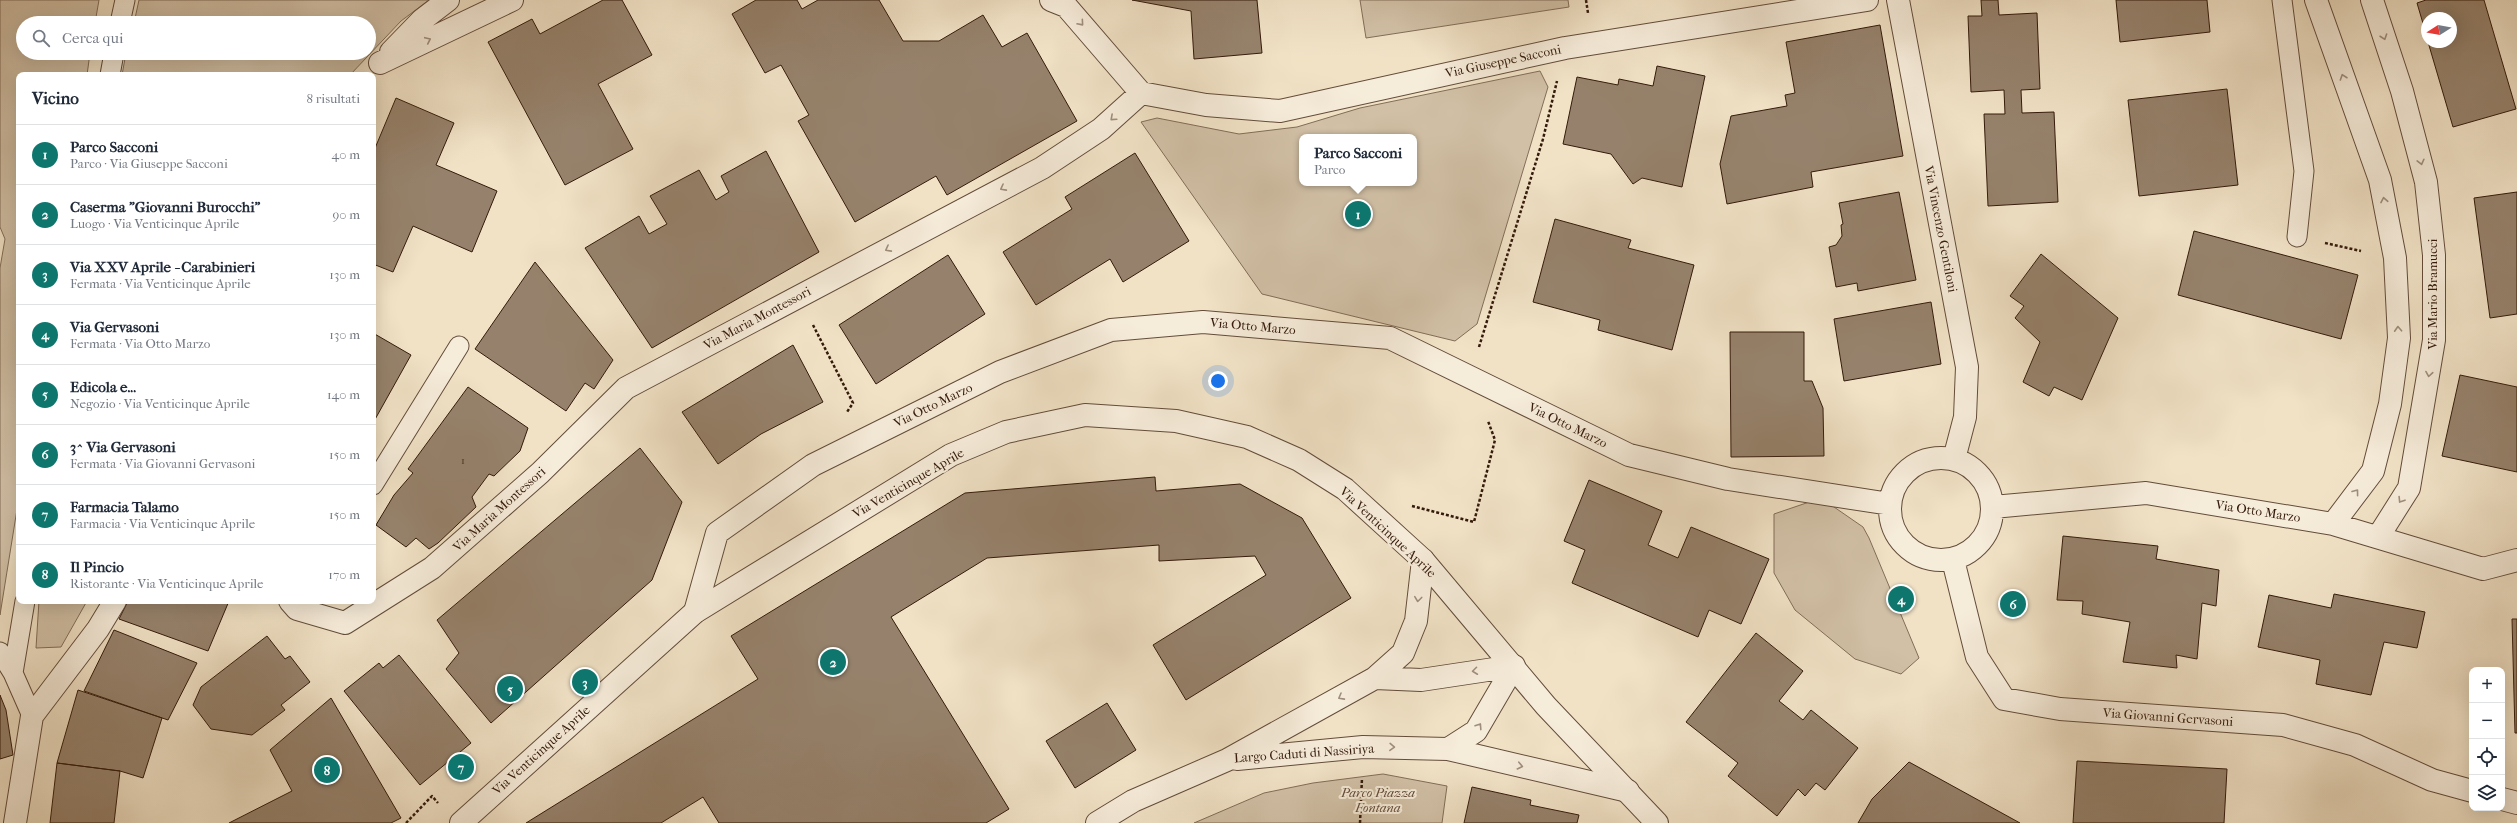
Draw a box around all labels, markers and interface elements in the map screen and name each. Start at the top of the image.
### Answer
north arrow [2421,12,2457,48]
search box [16,16,376,60]
one-way arrow [1076,19,1083,26]
icon: search [30,27,52,49]
text: Cerca qui [62,29,123,47]
one-way arrow [2380,33,2388,40]
one-way arrow [423,37,431,45]
street label: Via Giuseppe Sacconi [1443,41,1562,81]
one-way arrow [2339,73,2348,80]
text: Vicino [32,88,79,108]
text: 8 risultati [307,91,360,106]
one-way arrow [1110,114,1117,121]
popup [1299,134,1417,186]
text: Parco Sacconi [70,138,158,156]
text: Parco Sacconi [1314,144,1402,162]
text: 1 [43,147,47,162]
text: 40 m [332,147,360,162]
text: Parco · Via Giuseppe Sacconi [70,156,228,171]
one-way arrow [2416,158,2424,165]
text: Parco [1314,162,1345,177]
street label: Via Vincenzo Gentiloni [1921,163,1961,294]
one-way arrow [1000,183,1008,191]
one-way arrow [2380,197,2388,203]
text: Caserma "Giovanni Burocchi" [70,198,260,216]
pin: 1 [1345,199,1371,229]
text: 2 [42,207,48,222]
text: 90 m [332,207,360,222]
text: Luogo · Via Venticinque Aprile [70,216,239,231]
street label: Via Mario Bramucci [2425,238,2440,350]
one-way arrow [885,244,893,252]
text: Via XXV Aprile - Carabinieri [70,258,255,276]
text: 3 [42,267,48,282]
text: 130 m [329,267,360,282]
text: Fermata · Via Venticinque Aprile [70,276,251,291]
street label: Via Maria Montessori [700,283,813,353]
street label: Via Otto Marzo [1209,315,1297,337]
text: Via Gervasoni [70,318,159,336]
one-way arrow [2394,326,2403,332]
text: 4 [41,327,49,342]
text: 130 m [329,327,360,342]
text: Fermata · Via Otto Marzo [70,336,210,351]
your location [1208,371,1228,391]
one-way arrow [2425,371,2434,377]
text: Edicola e... [70,378,136,396]
street label: Via Otto Marzo [890,379,975,431]
text: 5 [42,387,48,402]
text: 140 m [327,387,360,402]
text: Negozio · Via Venticinque Aprile [70,396,250,411]
street label: Via Otto Marzo [1525,399,1610,451]
text: 3^ Via Gervasoni [70,438,176,456]
street label: Via Venticinque Aprile [849,445,967,522]
text: 6 [41,447,49,462]
text: 150 m [329,447,360,462]
house number: 1 [461,454,465,467]
text: Fermata · Via Giovanni Gervasoni [70,456,255,471]
street label: Via Maria Montessori [449,463,548,555]
street label: Via Venticinque Aprile [1336,483,1440,581]
one-way arrow [2352,490,2359,497]
one-way arrow [2398,496,2406,503]
street label: Via Otto Marzo [2213,497,2302,525]
text: Farmacia Talamo [70,498,179,516]
text: 7 [42,507,48,522]
text: 150 m [329,507,360,522]
text: Farmacia · Via Venticinque Aprile [70,516,255,531]
text: Il Pincio [70,558,124,576]
text: 8 [42,567,48,582]
text: 170 m [328,567,360,582]
text: Ristorante · Via Venticinque Aprile [70,576,264,591]
pin: 4 [1888,584,1914,614]
pin: 6 [2000,589,2026,619]
one-way arrow [1414,596,1423,602]
pin: 2 [820,647,846,677]
one-way arrow [1472,666,1478,675]
pin: 3 [572,667,598,697]
map controls [2469,667,2505,811]
button: + [2469,667,2505,703]
pin: 5 [497,674,523,704]
one-way arrow [1338,692,1345,700]
street label: Via Venticinque Aprile [488,702,593,798]
button: − [2469,703,2505,739]
street label: Via Giovanni Gervasoni [2101,705,2234,729]
one-way arrow [1474,723,1482,730]
button: locate [2469,739,2505,775]
street label: Largo Caduti di Nassiriya [1233,741,1376,765]
one-way arrow [1389,743,1395,752]
pin: 7 [448,752,474,782]
pin: 8 [314,755,340,785]
one-way arrow [1517,762,1523,770]
button: layers [2469,775,2505,811]
park label: Parco Piazza Fontana [1340,785,1415,815]

